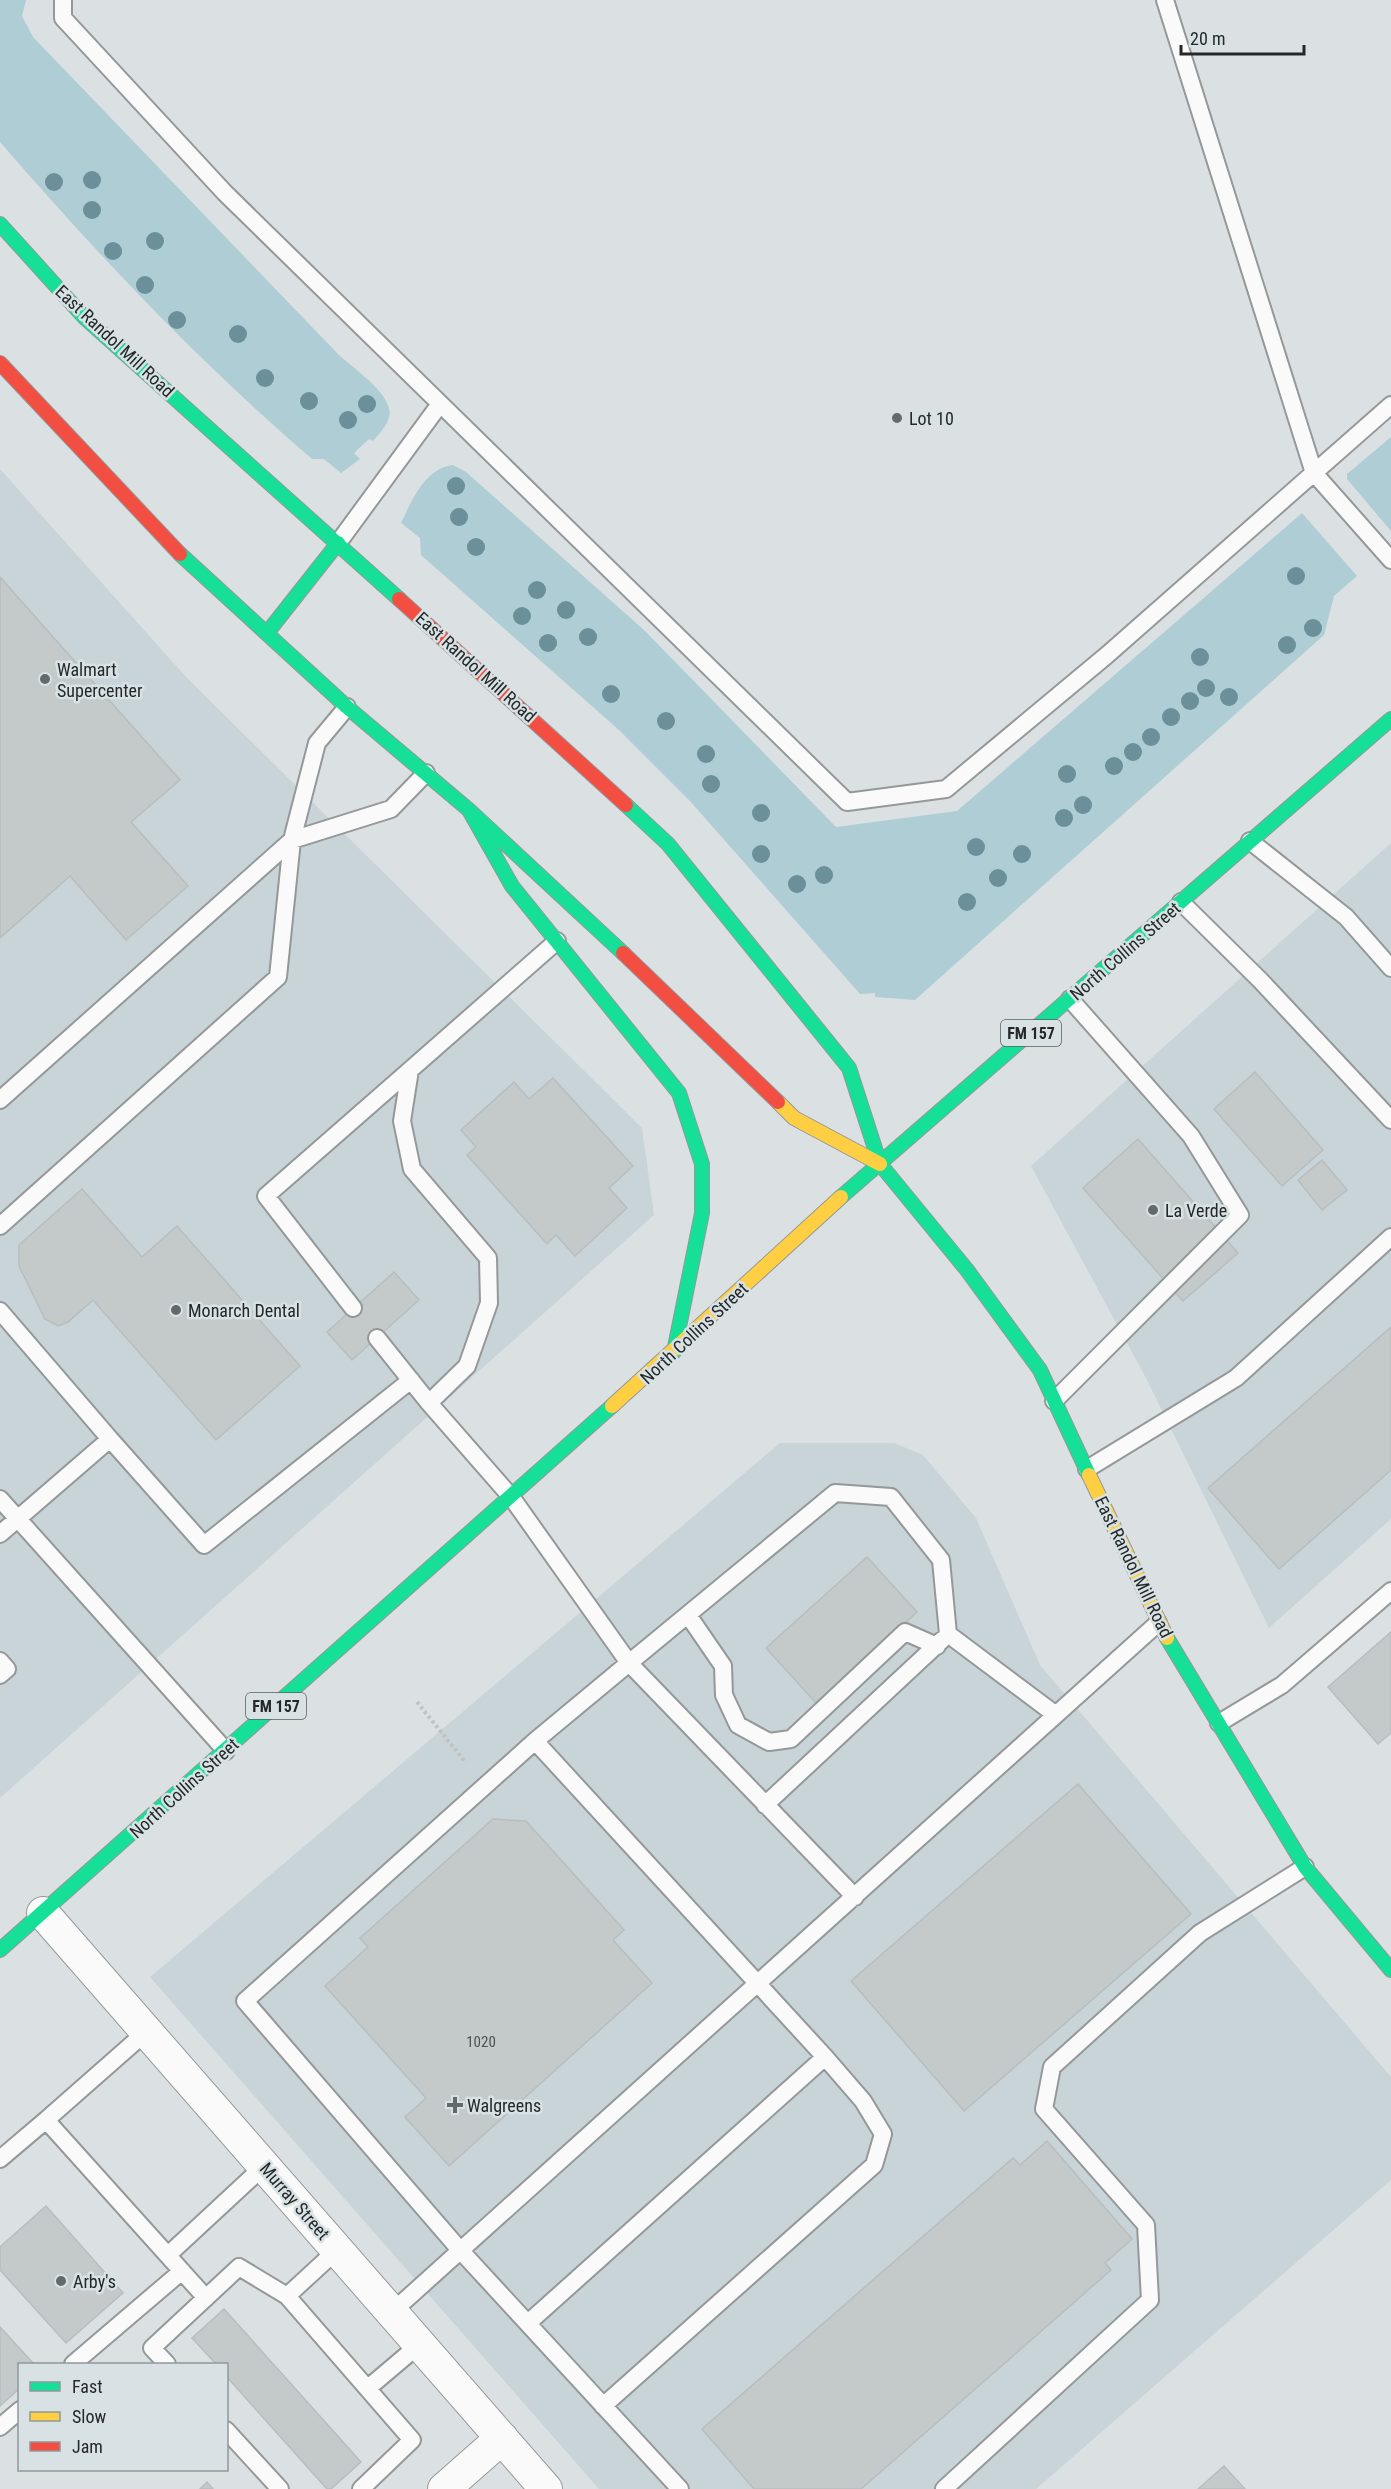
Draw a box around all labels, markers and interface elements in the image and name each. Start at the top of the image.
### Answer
scale bar [1181,18,1304,56]
text: 20 m [1190,28,1225,49]
street label: East Randol Mill Road [51,281,179,401]
place label: Lot 10 [909,408,954,429]
marker: Lot 10 [890,411,904,425]
street label: East Randol Mill Road [412,607,540,727]
place label: Walmart Supercenter [57,659,143,701]
marker: Walmart Supercenter [38,672,52,686]
street label: North Collins Street [1066,897,1184,1005]
road number: FM 157 [1001,1020,1061,1046]
place label: La Verde [1165,1200,1227,1221]
marker: La Verde [1146,1203,1160,1217]
street label: North Collins Street [636,1278,752,1388]
place label: Monarch Dental [188,1300,300,1321]
marker: Monarch Dental [169,1303,183,1317]
street label: East Randol Mill Road [1091,1493,1177,1641]
road number: FM 157 [246,1693,306,1719]
street label: North Collins Street [125,1734,243,1842]
house number: 1020 [466,2033,496,2051]
place label: Walgreens [467,2095,541,2116]
marker: Walgreens [448,2098,462,2112]
street label: Murray Street [256,2158,334,2244]
place label: Arby's [73,2271,116,2292]
marker: Arby's [54,2274,68,2288]
legend [18,2363,228,2471]
text: Fast [72,2376,103,2397]
text: Slow [72,2406,107,2427]
text: Jam [72,2436,103,2457]

